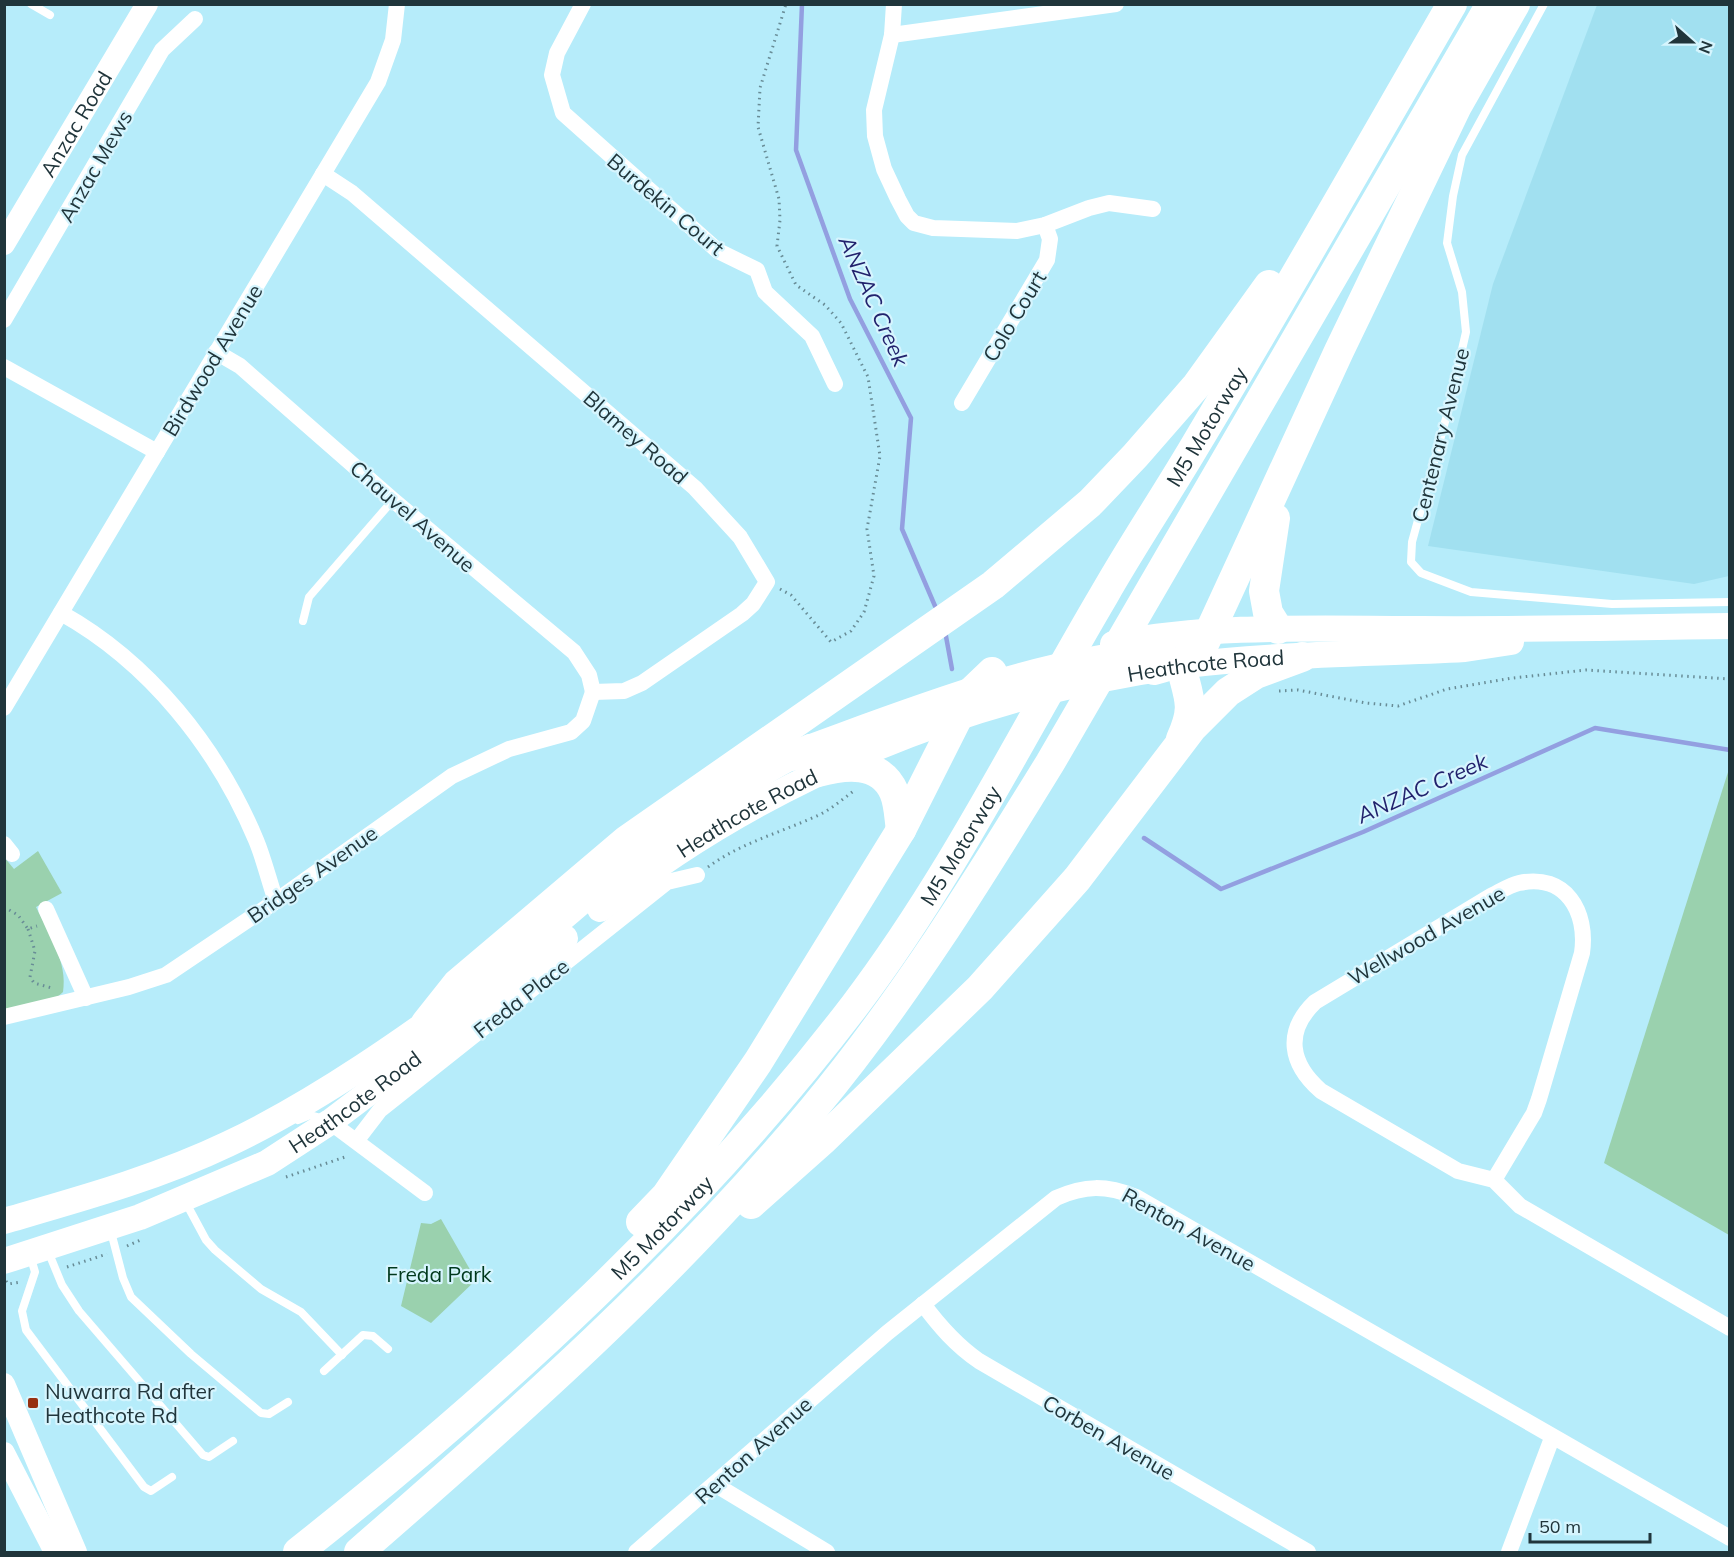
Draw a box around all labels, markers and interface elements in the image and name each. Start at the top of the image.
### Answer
north arrow [1662,12,1722,72]
text: N [1695,38,1718,57]
street label: Anzac Road [34,66,117,181]
street label: Anzac Mews [53,105,137,227]
street label: Burdekin Court [602,148,730,260]
water label: ANZAC Creek [832,230,916,371]
street label: Colo Court [977,266,1051,366]
street label: Birdwood Avenue [156,279,268,441]
street label: Centenary Avenue [1406,345,1474,525]
street label: M5 Motorway [1160,362,1252,491]
street label: Blamey Road [579,385,693,489]
street label: Chauvel Avenue [345,455,481,577]
street label: Heathcote Road [1125,644,1285,687]
water label: ANZAC Creek [1351,746,1492,830]
street label: Heathcote Road [672,763,822,863]
street label: M5 Motorway [914,781,1006,910]
street label: Bridges Avenue [242,820,382,928]
street label: Wellwood Avenue [1343,880,1509,990]
street label: Freda Place [468,953,574,1043]
street label: Heathcote Road [284,1045,426,1158]
street label: M5 Motorway [605,1170,718,1285]
street label: Renton Avenue [1118,1182,1260,1276]
park label: Freda Park [386,1261,492,1287]
place label: Nuwarra Rd after Heathcote Rd [45,1378,215,1428]
street label: Corben Avenue [1038,1389,1180,1485]
street label: Renton Avenue [689,1391,817,1509]
marker: Nuwarra Rd after Heathcote Rd [26,1396,40,1410]
scale bar [1530,1506,1650,1544]
text: 50 m [1539,1515,1581,1538]

